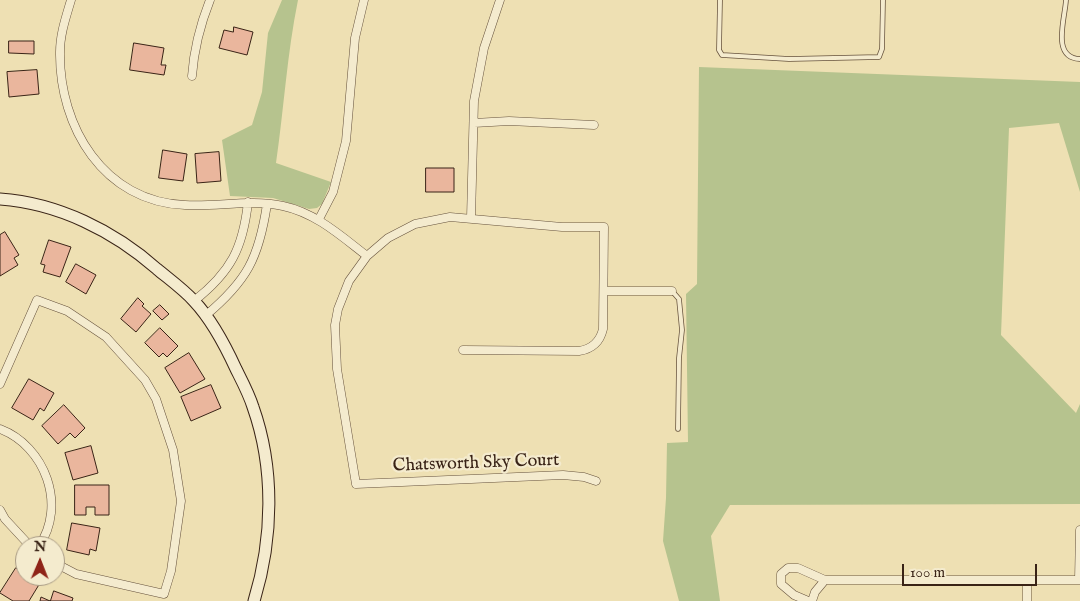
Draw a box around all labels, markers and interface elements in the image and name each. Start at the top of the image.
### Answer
street label: Chatsworth Sky Court [392,450,560,478]
north arrow [15,536,65,586]
text: N [34,538,46,556]
scale bar [905,554,1040,586]
text: 100 m [910,563,945,582]

